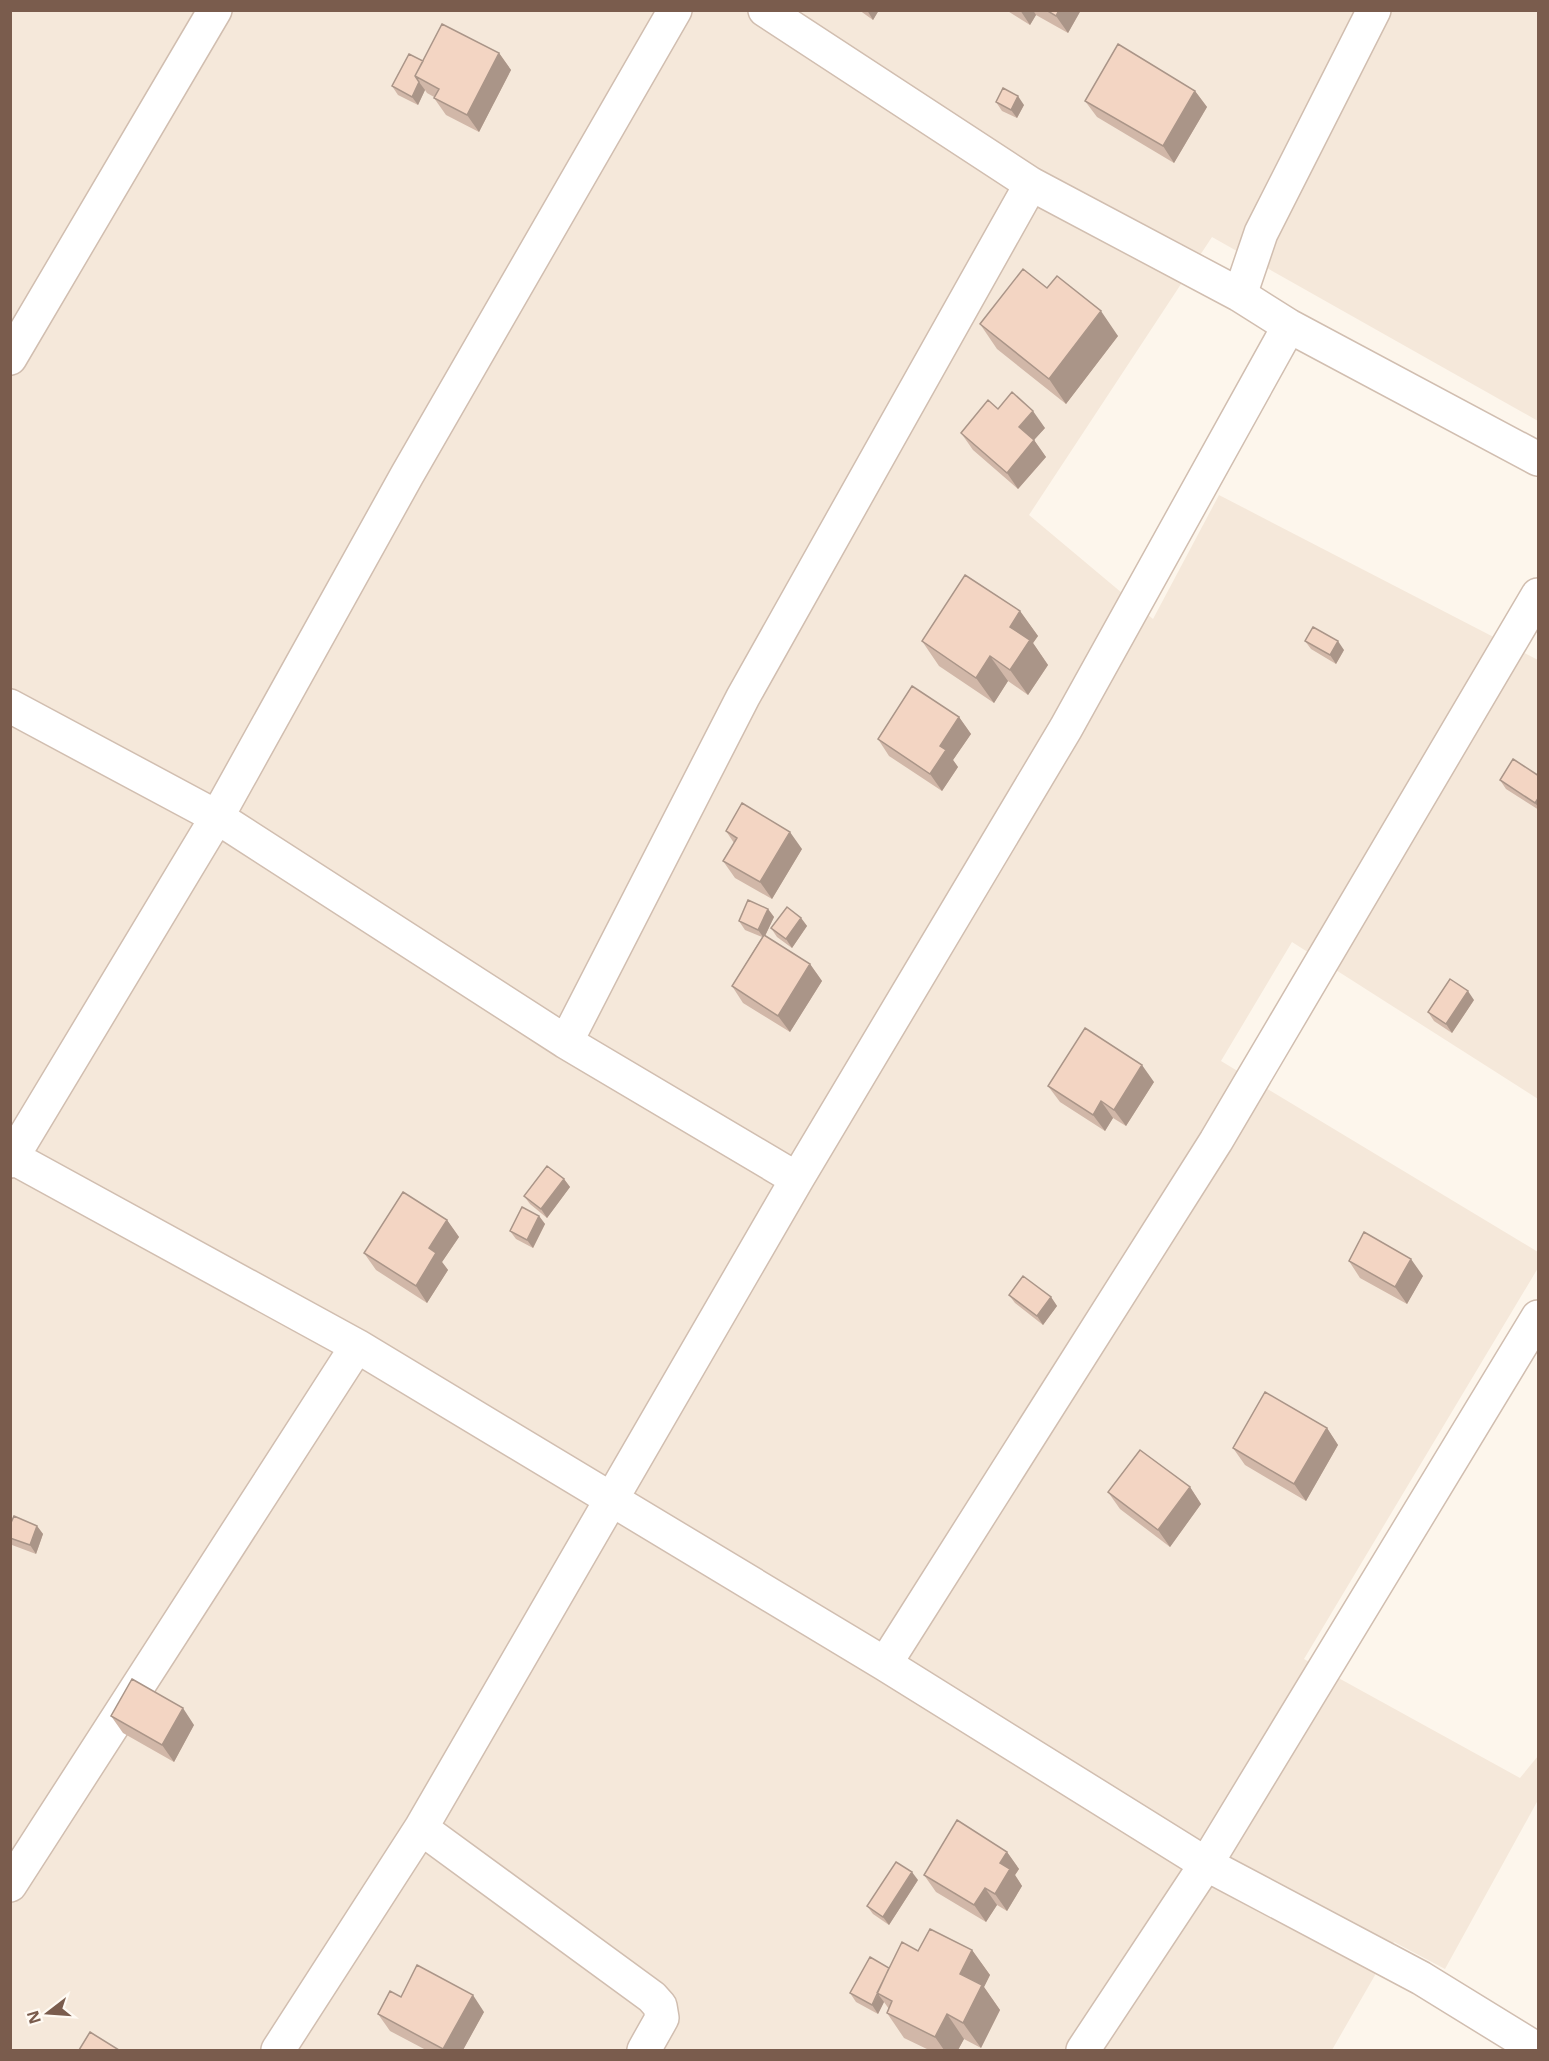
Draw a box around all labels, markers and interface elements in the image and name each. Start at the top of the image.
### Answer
north arrow [18,1983,78,2043]
text: N [21,2008,46,2027]

